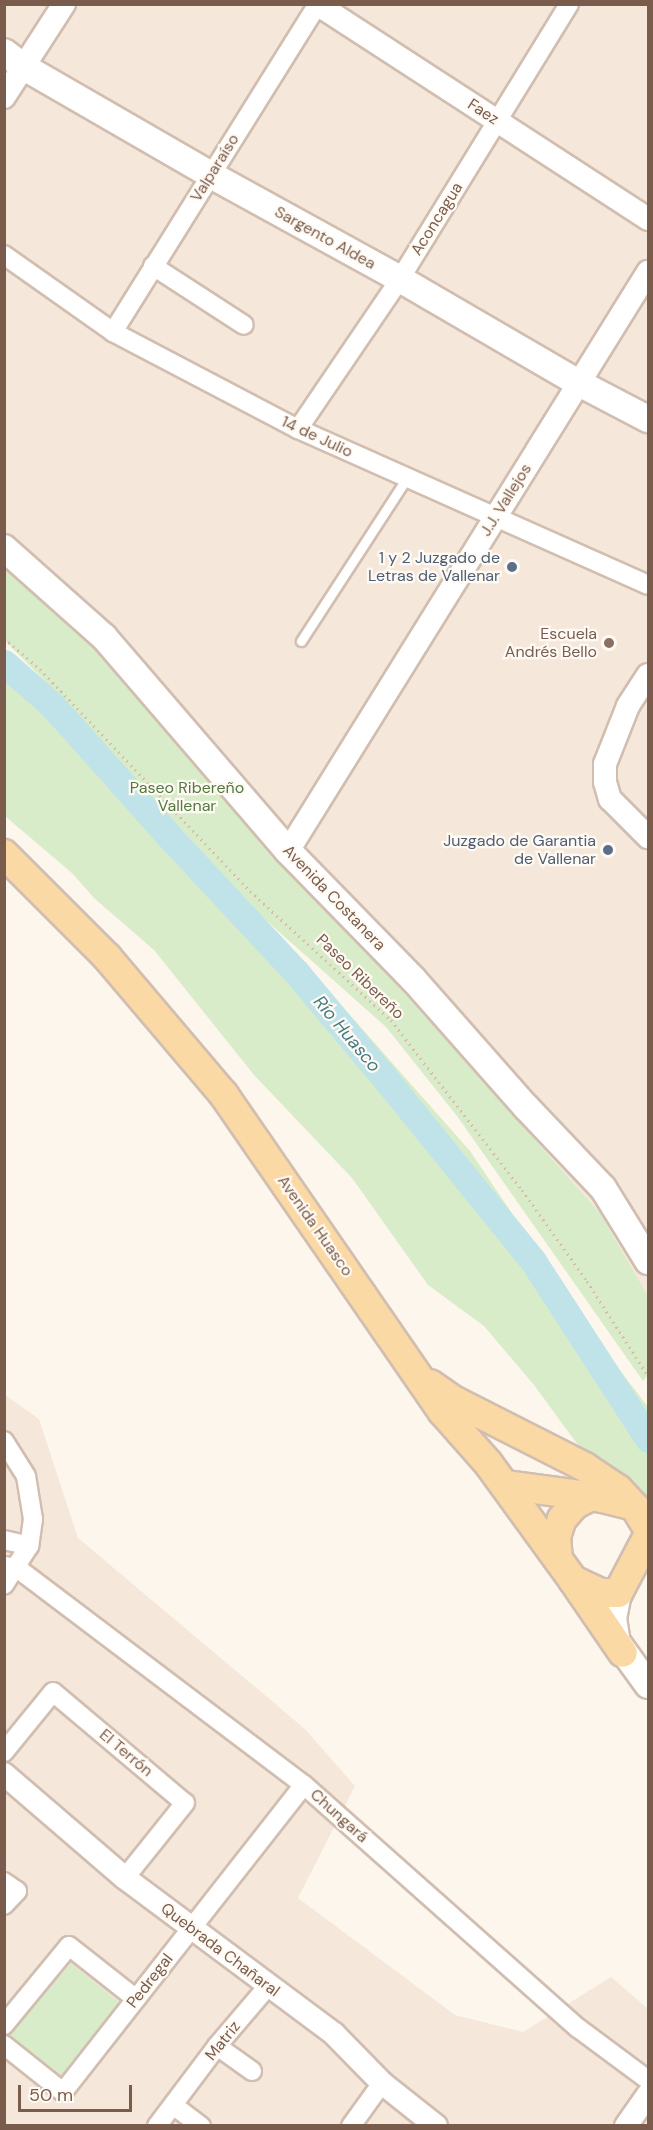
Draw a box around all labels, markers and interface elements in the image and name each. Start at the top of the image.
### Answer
street label: Faez [464,95,502,129]
street label: Valparaíso [187,130,243,206]
street label: Aconcagua [407,179,467,259]
street label: Sargento Aldea [271,202,379,274]
street label: 14 de Julio [278,412,356,462]
street label: J.J. Vallejos [476,460,536,540]
place label: 1 y 2 Juzgado de Letras de Vallenar [368,548,500,586]
marker: 1 y 2 Juzgado de Letras de Vallenar [505,560,519,574]
place label: Escuela Andrés Bello [505,624,597,662]
marker: Escuela Andrés Bello [602,636,616,650]
park label: Paseo Ribereño Vallenar [130,778,244,816]
place label: Juzgado de Garantia de Vallenar [443,831,596,869]
street label: Avenida Costanera [279,841,389,955]
marker: Juzgado de Garantia de Vallenar [601,843,615,857]
street label: Paseo Ribereño [312,930,408,1024]
water label: Río Huasco [309,991,385,1077]
street label: Avenida Huasco [273,1172,357,1280]
street label: El Terrón [95,1725,157,1781]
street label: Chungará [306,1785,372,1847]
street label: Quebrada Chañaral [157,1899,283,2001]
street label: Pedregal [123,1950,177,2012]
street label: Matriz [201,2017,245,2065]
scale bar [21,2073,135,2111]
text: 50 m [29,2083,73,2107]

